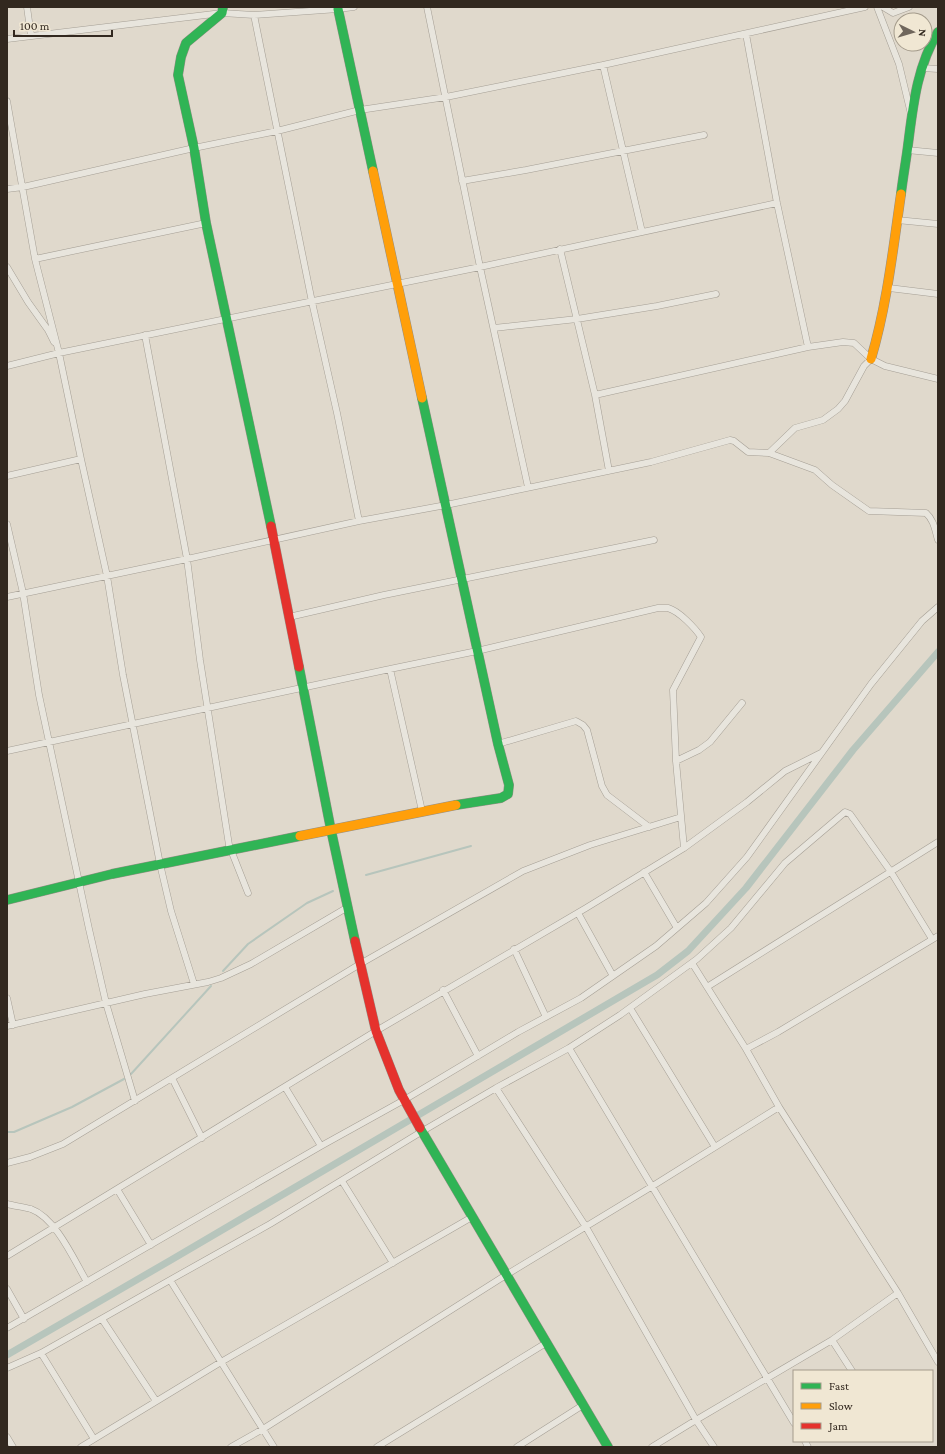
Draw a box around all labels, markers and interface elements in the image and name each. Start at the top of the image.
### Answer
scale bar [14,12,112,38]
north arrow [893,12,933,52]
text: 100 m [20,19,50,33]
text: N [917,29,929,38]
legend [793,1370,933,1442]
text: Fast [829,1379,850,1393]
text: Slow [829,1399,853,1413]
text: Jam [828,1419,848,1433]

